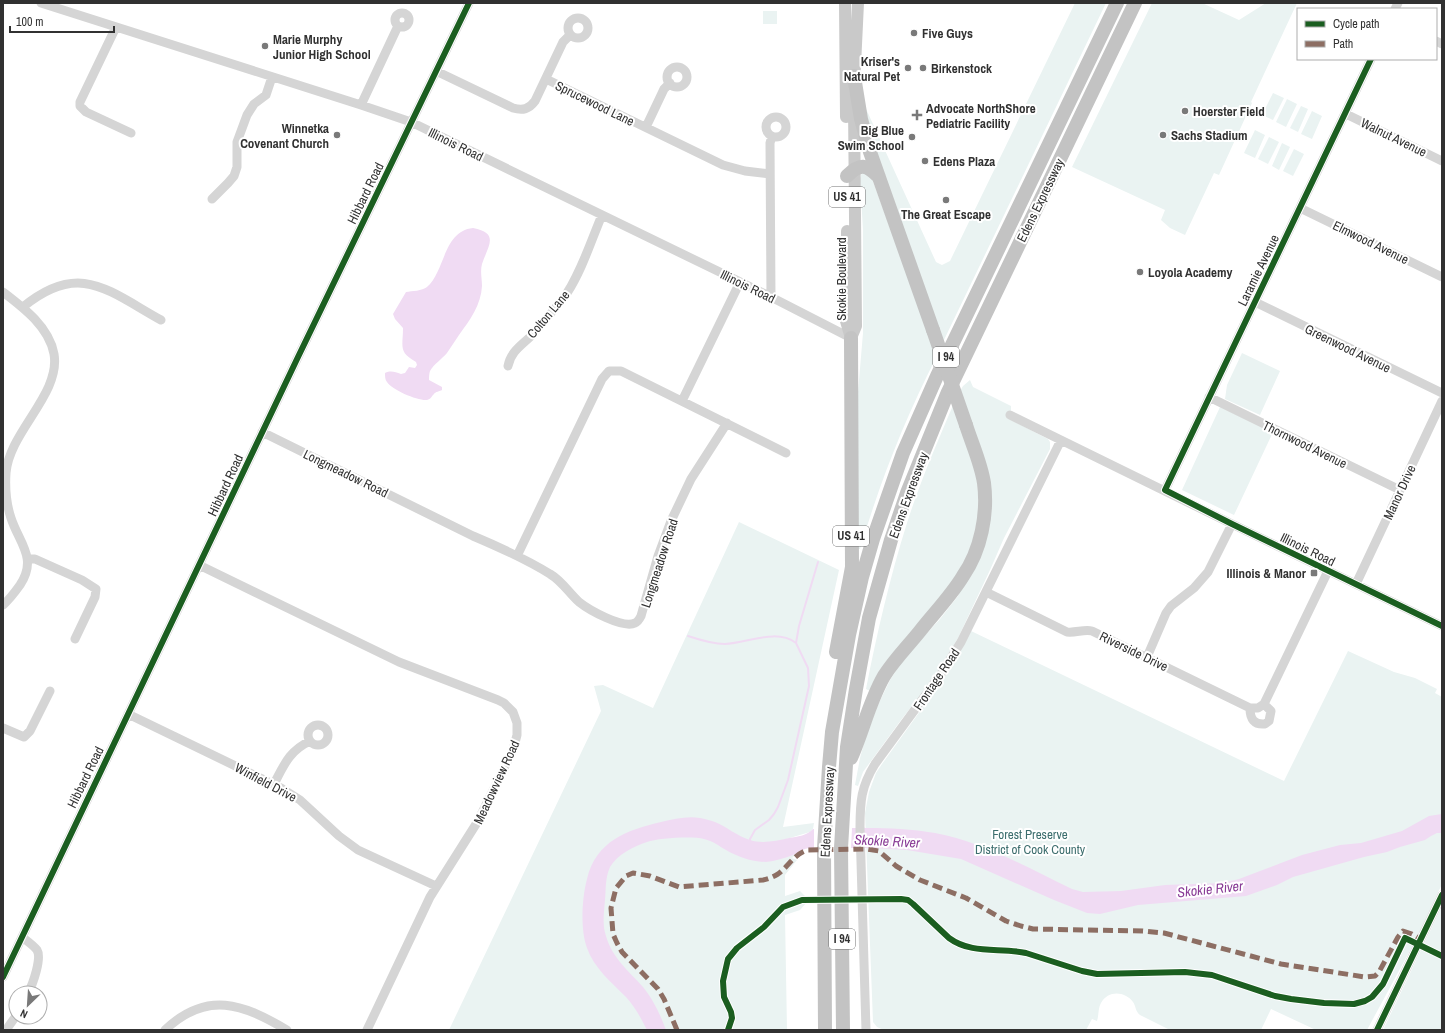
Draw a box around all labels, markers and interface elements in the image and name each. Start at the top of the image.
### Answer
scale bar [10,8,114,34]
legend [1297,8,1437,60]
text: 100 m [16,14,43,30]
text: Cycle path [1333,16,1380,32]
place label: Five Guys [922,25,973,42]
marker: Five Guys [909,28,919,38]
place label: Marie Murphy Junior High School [273,31,371,63]
text: Path [1333,36,1353,52]
marker: Marie Murphy Junior High School [260,41,270,51]
place label: Kriser's Natural Pet [844,53,900,85]
place label: Birkenstock [931,60,992,77]
marker: Kriser's Natural Pet [903,63,913,73]
marker: Birkenstock [918,63,928,73]
street label: Sprucewood Lane [552,77,637,130]
place label: Advocate NorthShore Pediatric Facility [926,100,1036,132]
place label: Hoerster Field [1193,103,1265,120]
marker: Hoerster Field [1180,106,1190,116]
marker: Advocate NorthShore Pediatric Facility [911,109,923,121]
street label: Walnut Avenue [1358,114,1430,161]
place label: Winnetka Covenant Church [240,120,329,152]
place label: Big Blue Swim School [838,122,904,154]
street label: Illinois Road [425,124,486,165]
place label: Sachs Stadium [1171,127,1247,144]
marker: Winnetka Covenant Church [332,130,342,140]
marker: Sachs Stadium [1158,130,1168,140]
marker: Big Blue Swim School [907,132,917,142]
place label: Edens Plaza [933,153,995,170]
street label: Edens Expressway [1013,155,1068,245]
marker: Edens Plaza [920,156,930,166]
street label: Hibbard Road [343,160,388,227]
road number: US 41 [829,187,865,207]
marker: The Great Escape [941,195,951,205]
place label: The Great Escape [901,206,991,223]
street label: Elmwood Avenue [1330,217,1412,268]
street label: Laramie Avenue [1234,232,1283,309]
street label: Skokie Boulevard [833,237,850,321]
place label: Loyola Academy [1148,264,1232,281]
street label: Illinois Road [717,266,778,307]
marker: Loyola Academy [1135,267,1145,277]
street label: Colton Lane [523,287,573,342]
street label: Greenwood Avenue [1302,320,1394,377]
road number: I 94 [933,347,959,367]
street label: Thornwood Avenue [1260,417,1350,472]
street label: Longmeadow Road [301,446,391,501]
street label: Edens Expressway [885,449,932,541]
street label: Hibbard Road [204,451,247,519]
street label: Manor Drive [1379,462,1420,522]
street label: Longmeadow Road [637,517,682,610]
road number: US 41 [833,526,869,546]
street label: Illinois Road [1277,529,1338,570]
place label: Illinois & Manor [1227,565,1307,582]
marker: Illinois & Manor [1309,568,1319,578]
street label: Riverside Drive [1097,628,1171,675]
street label: Frontage Road [909,645,963,714]
street label: Meadowview Road [470,737,523,827]
street label: Hibbard Road [63,744,108,811]
street label: Winfield Drive [232,759,300,806]
street label: Edens Expressway [817,766,838,858]
park label: Forest Preserve District of Cook County [975,826,1086,858]
water label: Skokie River [854,830,921,852]
water label: Skokie River [1176,876,1245,901]
road number: I 94 [829,929,855,949]
north arrow [8,985,48,1025]
text: N [18,1006,30,1022]

